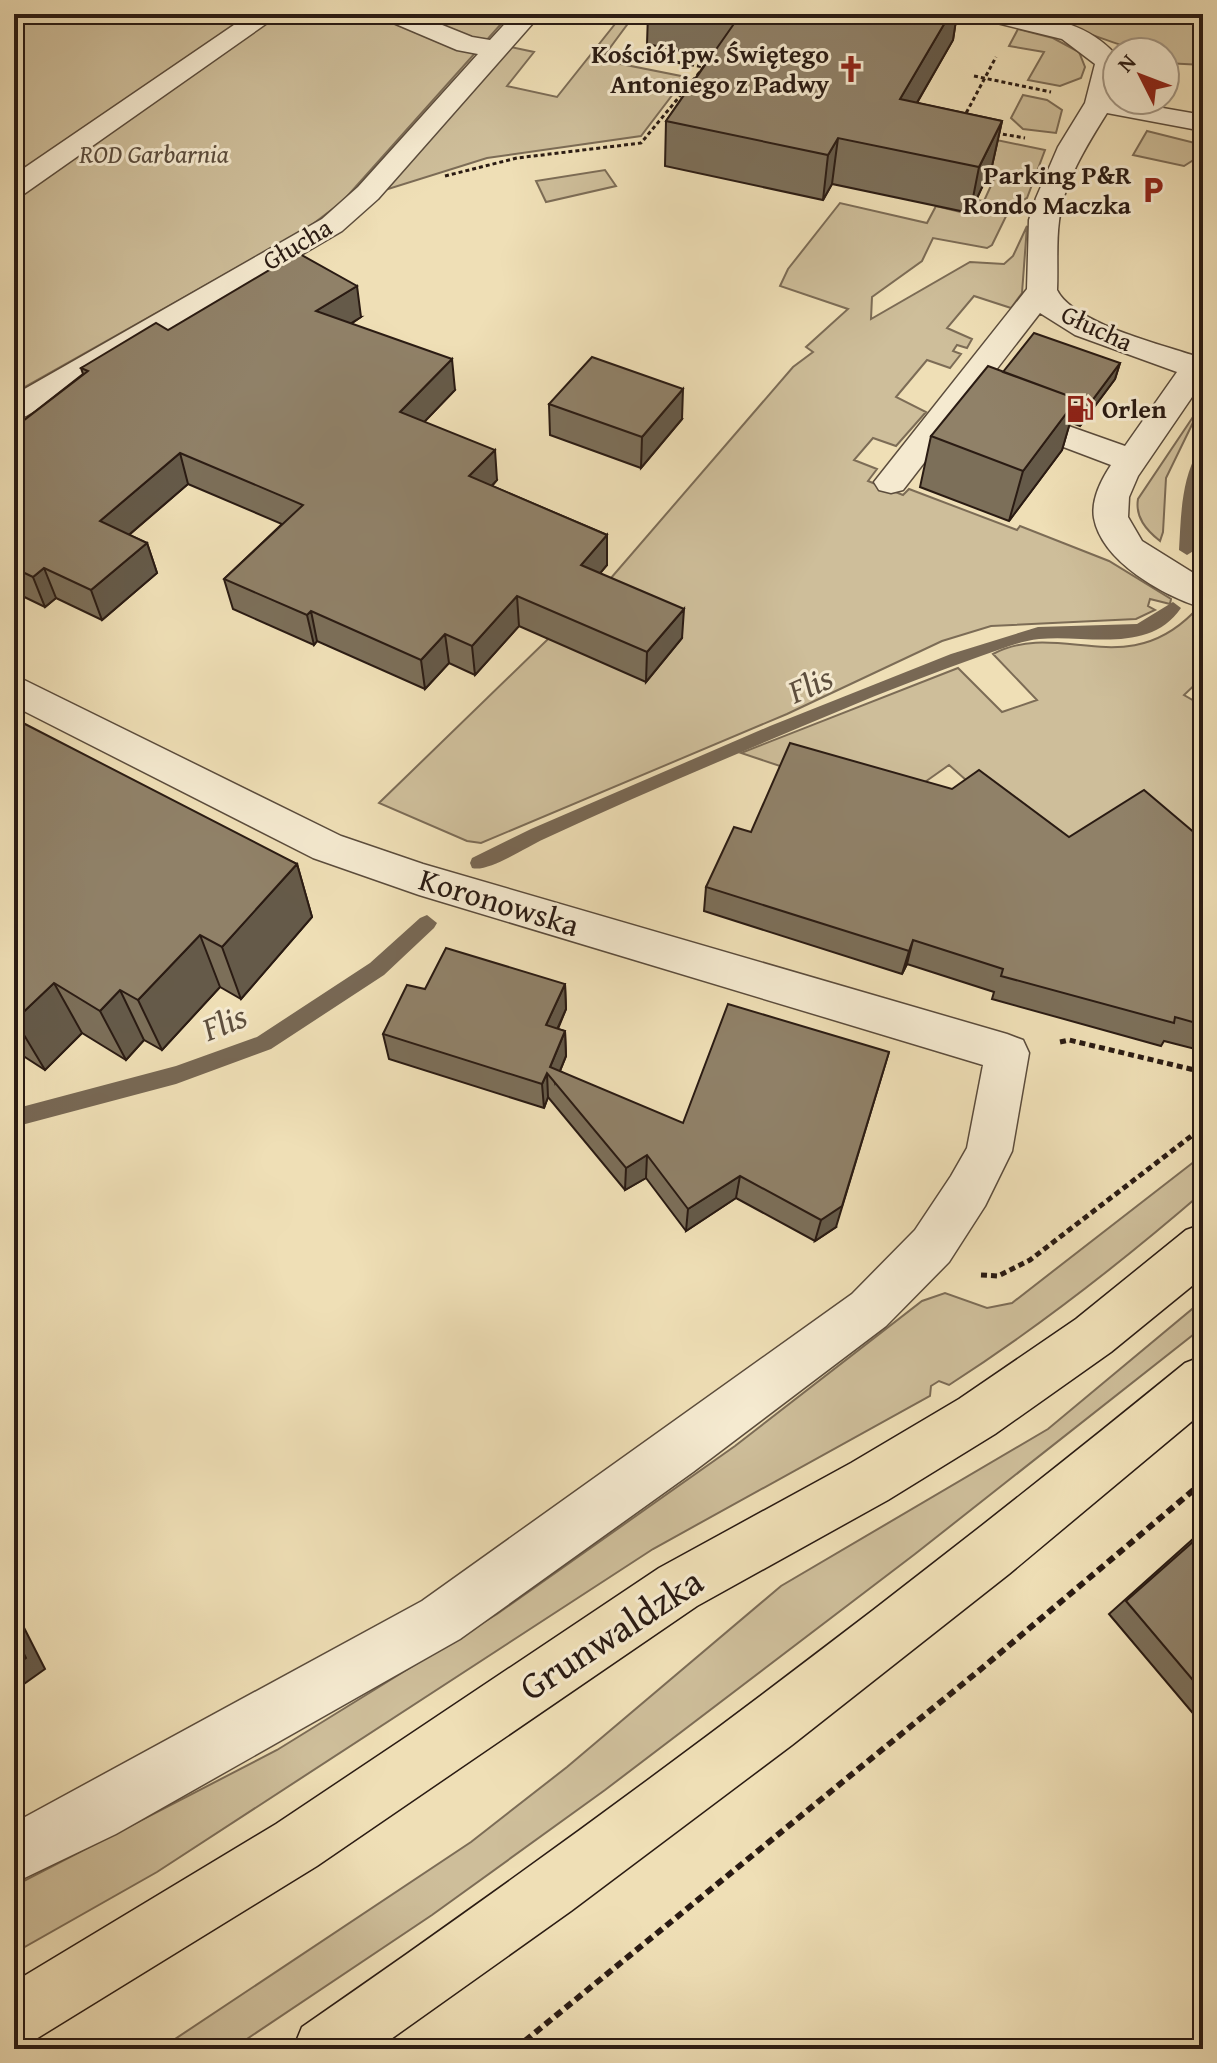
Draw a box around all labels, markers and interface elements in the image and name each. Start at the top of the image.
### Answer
place label: Kościół pw. Świętego Antoniego z Padwy [591,34,830,103]
north arrow [1101,36,1181,116]
text: N [1109,46,1143,79]
church icon: Kościół pw. Świętego Antoniego z Padwy [836,54,866,84]
park label: ROD Garbarnia [78,134,229,173]
place label: Parking P&R Rondo Maczka [963,155,1132,224]
parking icon: Parking P&R Rondo Maczka [1138,175,1168,205]
street label: Głucha [255,207,340,280]
street label: Głucha [1055,294,1140,361]
place label: Orlen [1102,389,1167,428]
fuel station icon: Orlen [1065,394,1095,424]
water label: Flis [779,652,841,715]
street label: Koronowska [413,855,585,948]
water label: Flis [193,990,254,1053]
street label: Grunwaldzka [507,1553,713,1714]

